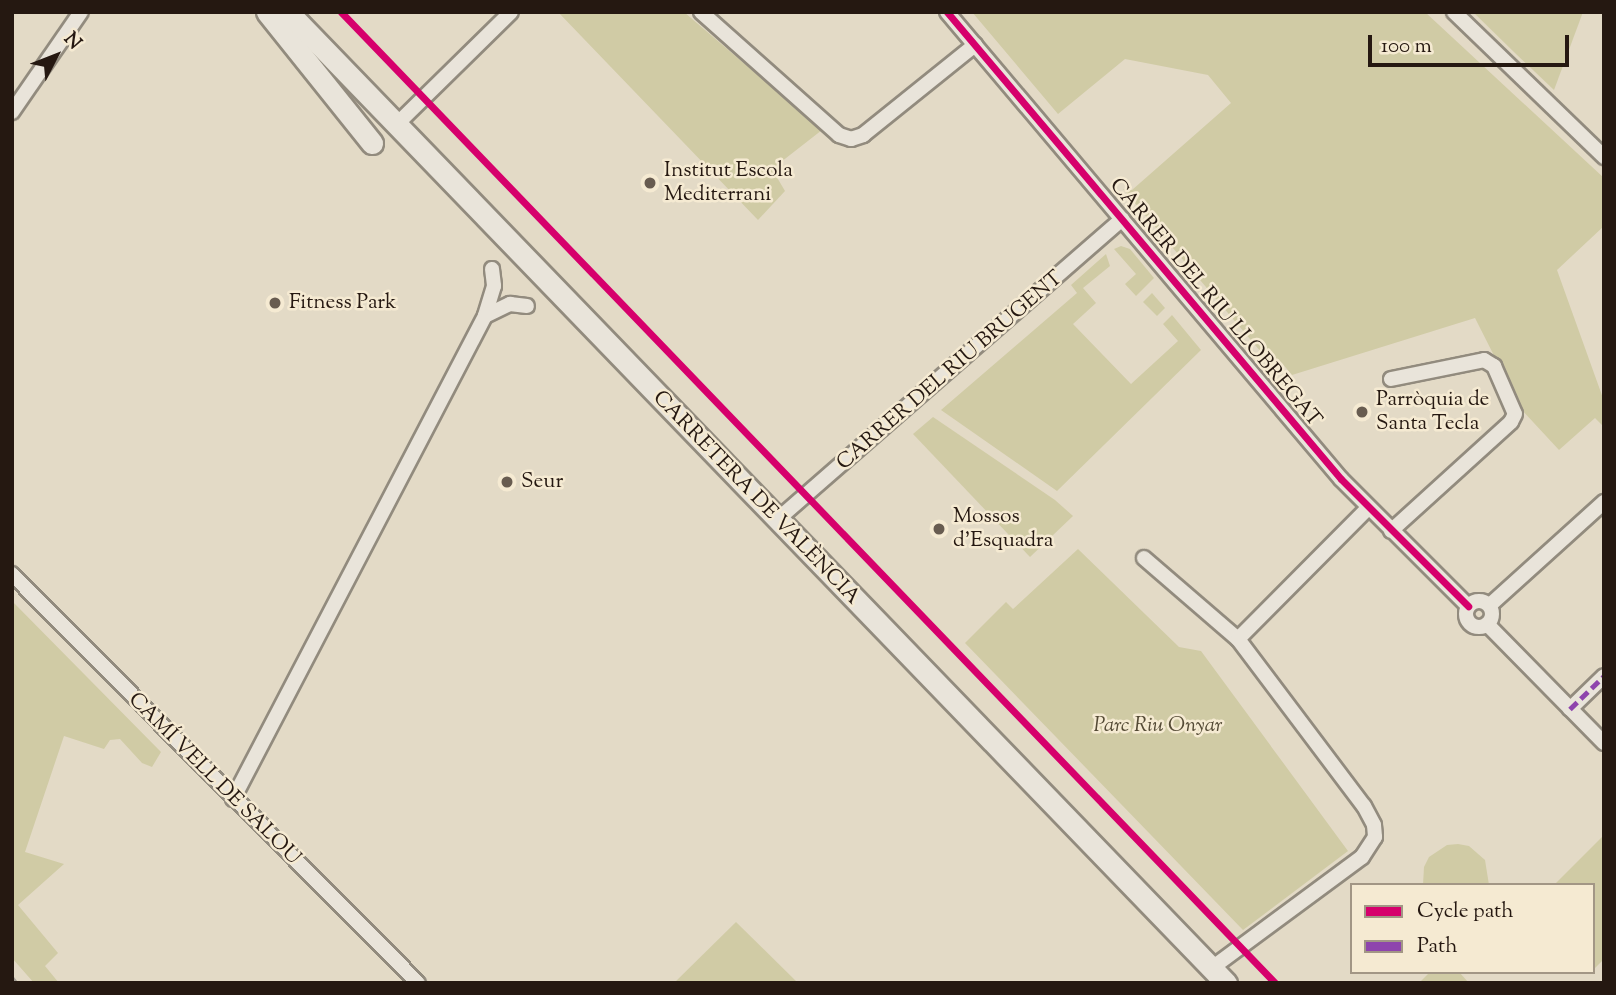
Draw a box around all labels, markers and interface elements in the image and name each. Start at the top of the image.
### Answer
north arrow [21,21,91,91]
scale bar [1371,21,1572,65]
text: N [57,27,87,56]
text: 100 m [1381,32,1432,62]
place label: Institut Escola Mediterrani [664,158,793,208]
street label: CARRER DEL RIU LLOBREGAT [1104,174,1326,432]
marker: Institut Escola Mediterrani [642,175,658,191]
street label: CARRER DEL RIU BRUGENT [832,266,1068,476]
place label: Fitness Park [289,290,396,316]
marker: Fitness Park [267,295,283,311]
street label: CARRETERA DE VALÈNCIA [647,386,865,610]
place label: Parròquia de Santa Tecla [1376,387,1489,437]
marker: Parròquia de Santa Tecla [1354,404,1370,420]
place label: Seur [521,469,563,495]
marker: Seur [499,474,515,490]
place label: Mossos d'Esquadra [953,504,1053,554]
marker: Mossos d'Esquadra [931,521,947,537]
street label: CAMÍ VELL DE SALOU [122,687,306,871]
park label: Parc Riu Onyar [1093,713,1223,739]
legend [1350,883,1595,974]
text: Cycle path [1417,897,1514,927]
text: Path [1417,932,1458,962]

